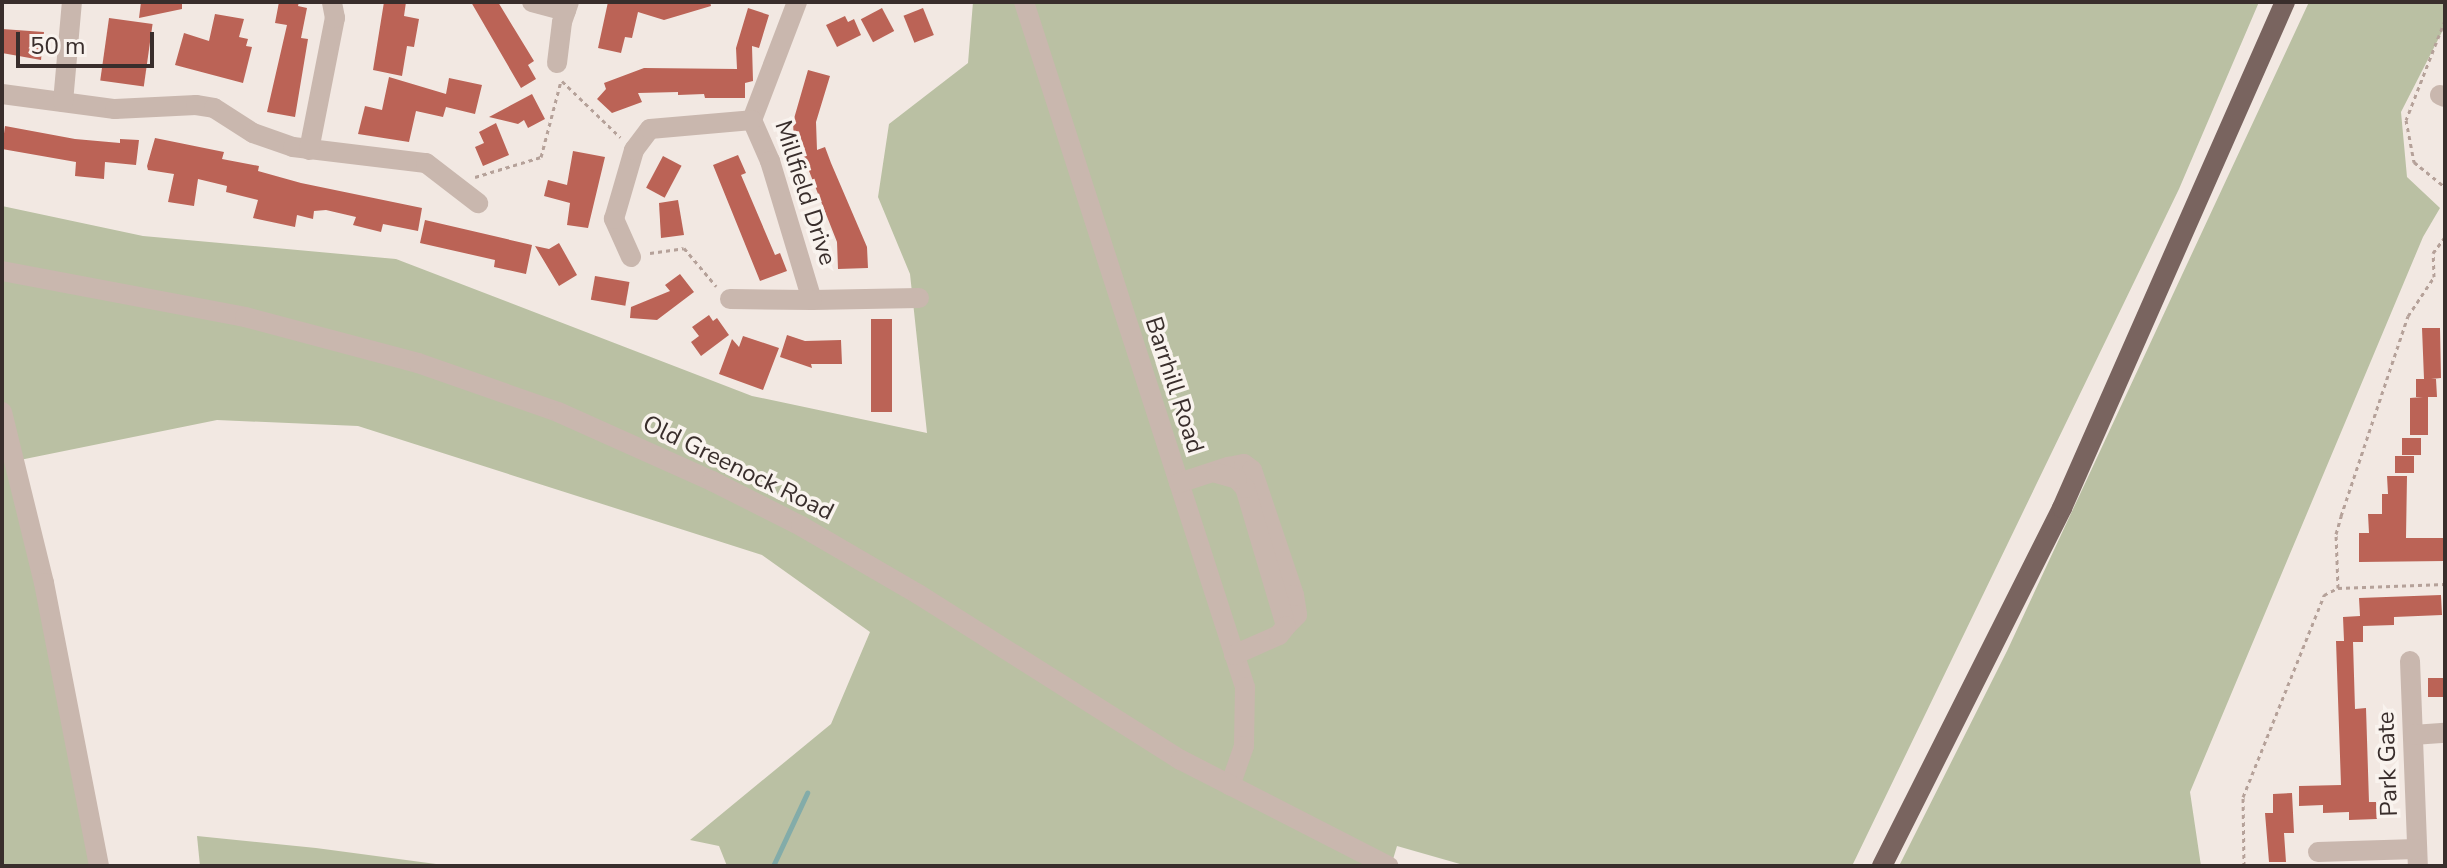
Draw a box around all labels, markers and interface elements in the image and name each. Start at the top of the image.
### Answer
scale bar [20,16,158,66]
text: 50 m [30,30,86,62]
street label: Millfield Drive [768,117,842,269]
street label: Barrhill Road [1138,313,1210,457]
street label: Old Greenock Road [638,409,838,527]
street label: Park Gate [2372,711,2404,817]

